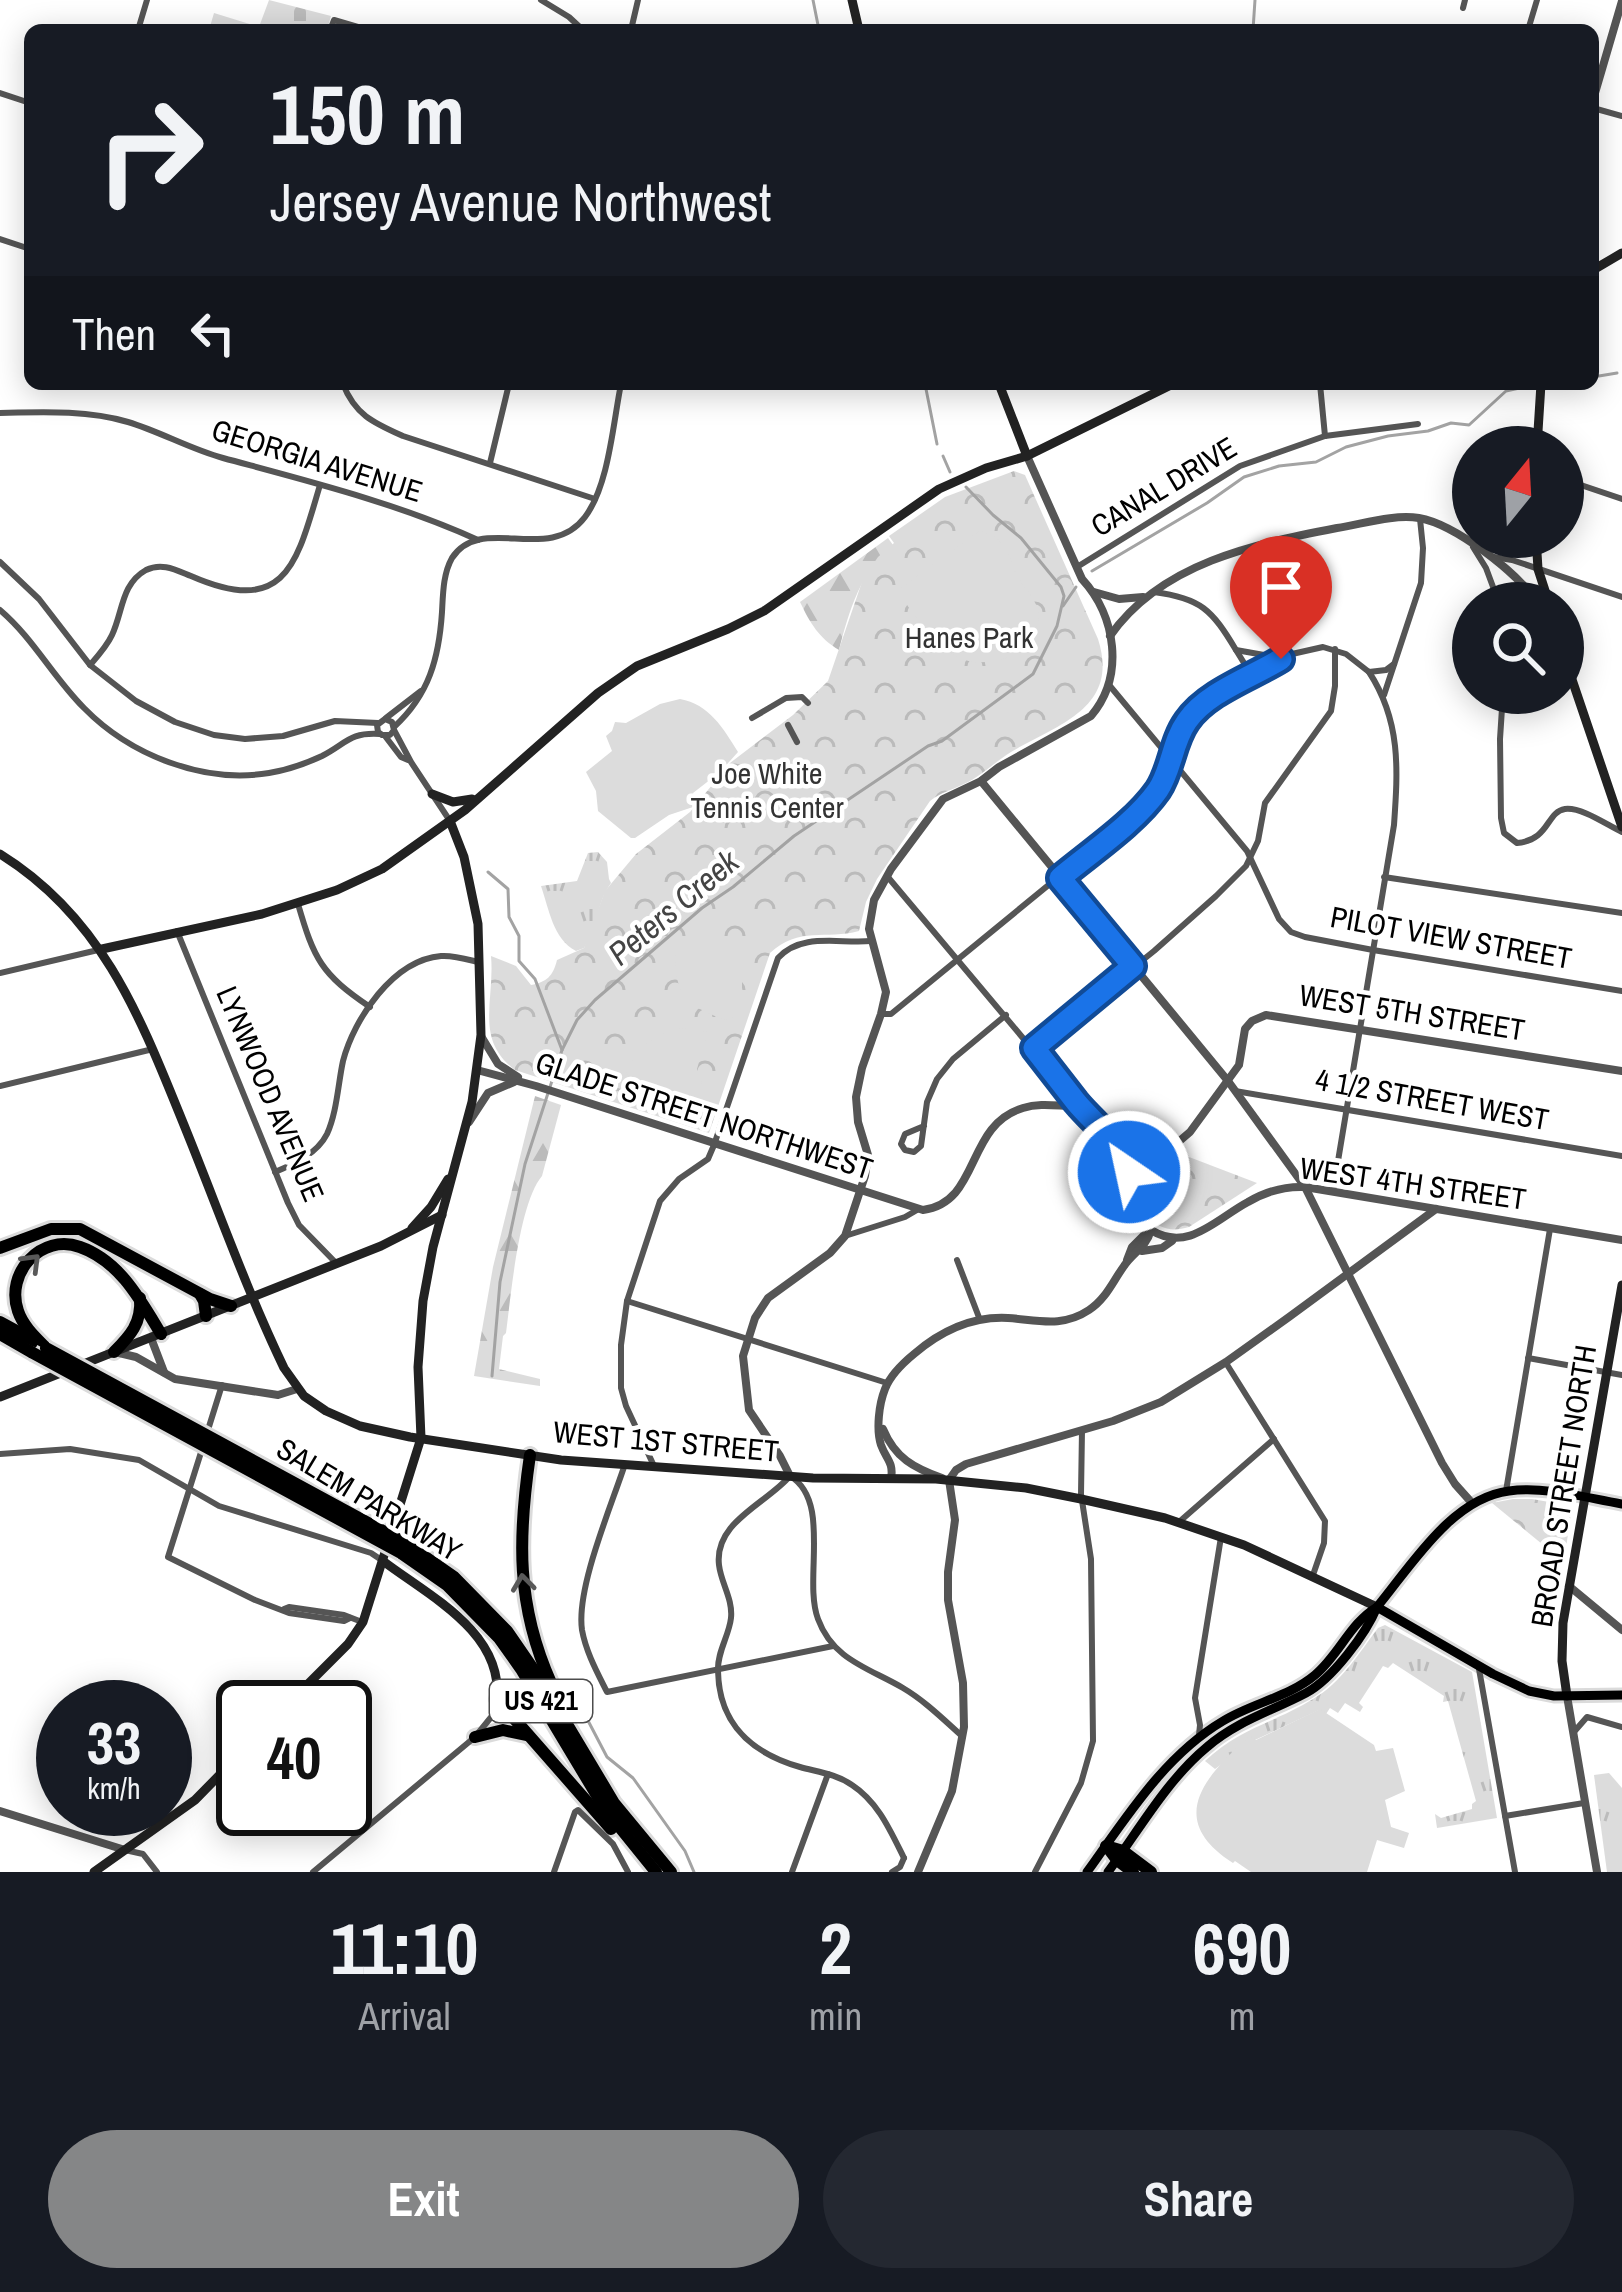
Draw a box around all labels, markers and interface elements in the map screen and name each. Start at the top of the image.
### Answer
text: 150 m [270,57,465,170]
icon: right [72,72,228,228]
text: Jersey Avenue Northwest [270,165,771,238]
icon: left [180,300,246,366]
text: Then [72,303,156,364]
street label: GEORGIA AVENUE [207,409,428,511]
north arrow [1452,426,1584,558]
map controls [1452,426,1584,714]
street label: CANAL DRIVE [1083,427,1244,545]
pin [1230,536,1332,659]
icon: arrive [1248,554,1314,620]
button: search [1452,582,1584,714]
park label: Hanes Park [905,617,1034,657]
park label: Joe White Tennis Center [690,753,844,827]
water label: Peters Creek [598,838,749,975]
street label: PILOT VIEW STREET [1327,896,1575,978]
street label: WEST 5TH STREET [1297,974,1528,1050]
street label: LYNWOOD AVENUE [208,980,334,1207]
street label: GLADE STREET NORTHWEST [531,1042,878,1188]
street label: 4 1/2 STREET WEST [1312,1059,1552,1139]
position arrow [1066,1109,1192,1235]
street label: WEST 4TH STREET [1298,1147,1529,1219]
one-way arrow [18,1254,40,1276]
street label: BROAD STREET NORTH [1521,1342,1605,1630]
street label: WEST 1ST STREET [552,1411,780,1471]
street label: SALEM PARKWAY [270,1428,470,1570]
one-way arrow [511,1574,536,1593]
speed limit sign: 40 [216,1680,372,1836]
road number: US 421 [490,1680,592,1722]
text: 33 [87,1702,141,1783]
text: km/h [87,1768,141,1808]
text: 11:10 [331,1899,478,1996]
text: 2 [819,1899,852,1996]
text: 690 [1193,1899,1291,1996]
text: Arrival [358,1990,451,2042]
text: min [809,1990,862,2042]
text: m [1229,1990,1255,2042]
button: Exit [48,2130,799,2268]
button: Share [823,2130,1574,2268]

